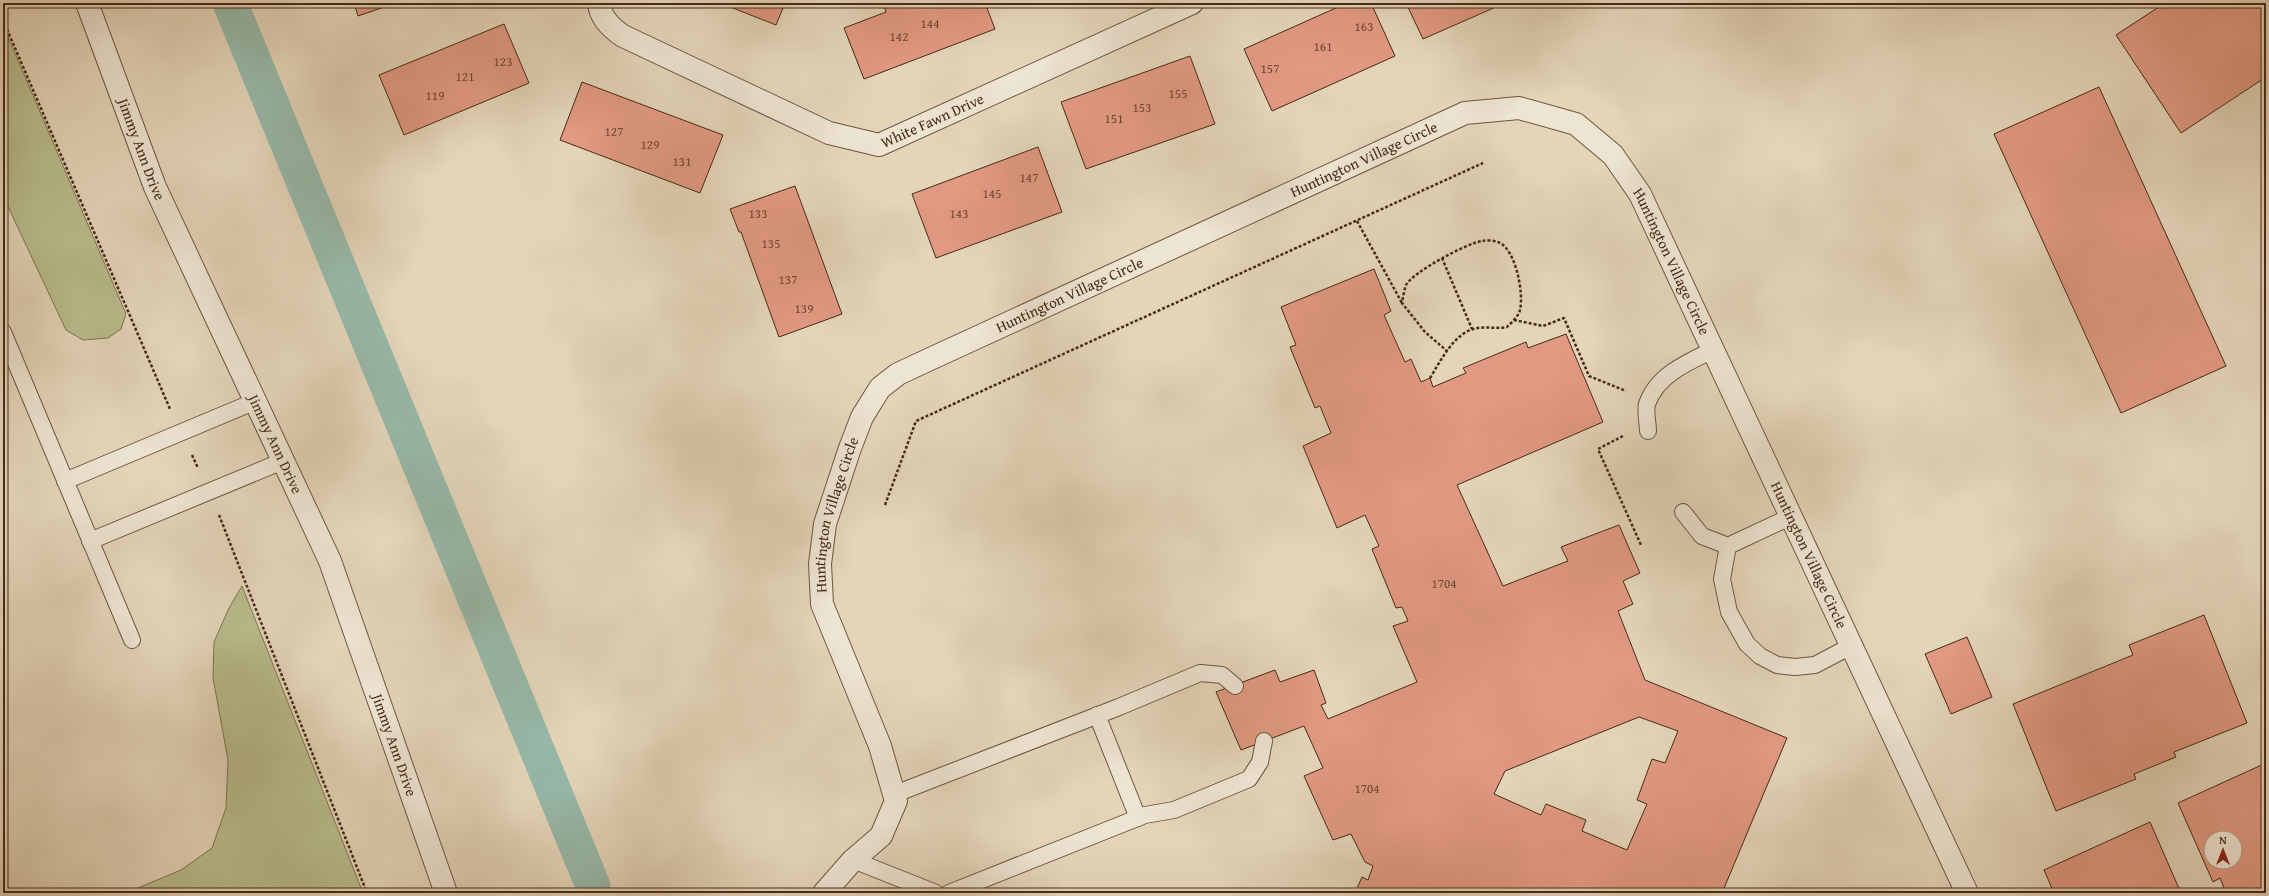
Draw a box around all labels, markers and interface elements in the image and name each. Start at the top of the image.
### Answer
house number: 144 [921,14,939,33]
house number: 163 [1355,17,1373,36]
house number: 142 [890,27,908,46]
house number: 161 [1314,37,1332,56]
house number: 123 [494,52,512,71]
house number: 157 [1261,59,1279,78]
house number: 121 [456,67,474,86]
house number: 155 [1169,84,1187,103]
house number: 119 [426,86,444,105]
street label: White Fawn Drive [877,88,987,153]
street label: Jimmy Ann Drive [112,93,171,203]
house number: 153 [1133,98,1151,117]
house number: 151 [1105,109,1123,128]
street label: Huntington Village Circle [1287,116,1441,202]
house number: 127 [605,122,623,141]
house number: 129 [641,135,659,154]
house number: 131 [673,152,691,171]
house number: 147 [1020,168,1038,187]
street label: Huntington Village Circle [1629,183,1715,338]
house number: 145 [983,184,1001,203]
house number: 133 [749,204,767,223]
house number: 143 [950,204,968,223]
house number: 135 [762,234,780,253]
street label: Huntington Village Circle [992,251,1146,337]
house number: 137 [779,270,797,289]
house number: 139 [795,299,813,318]
street label: Jimmy Ann Drive [243,389,308,497]
street label: Huntington Village Circle [809,434,863,593]
street label: Huntington Village Circle [1766,478,1853,632]
house number: 1704 [1431,574,1457,593]
street label: Jimmy Ann Drive [366,689,422,799]
house number: 1704 [1354,779,1380,798]
north arrow [2203,830,2243,870]
text: N [2219,832,2227,848]

